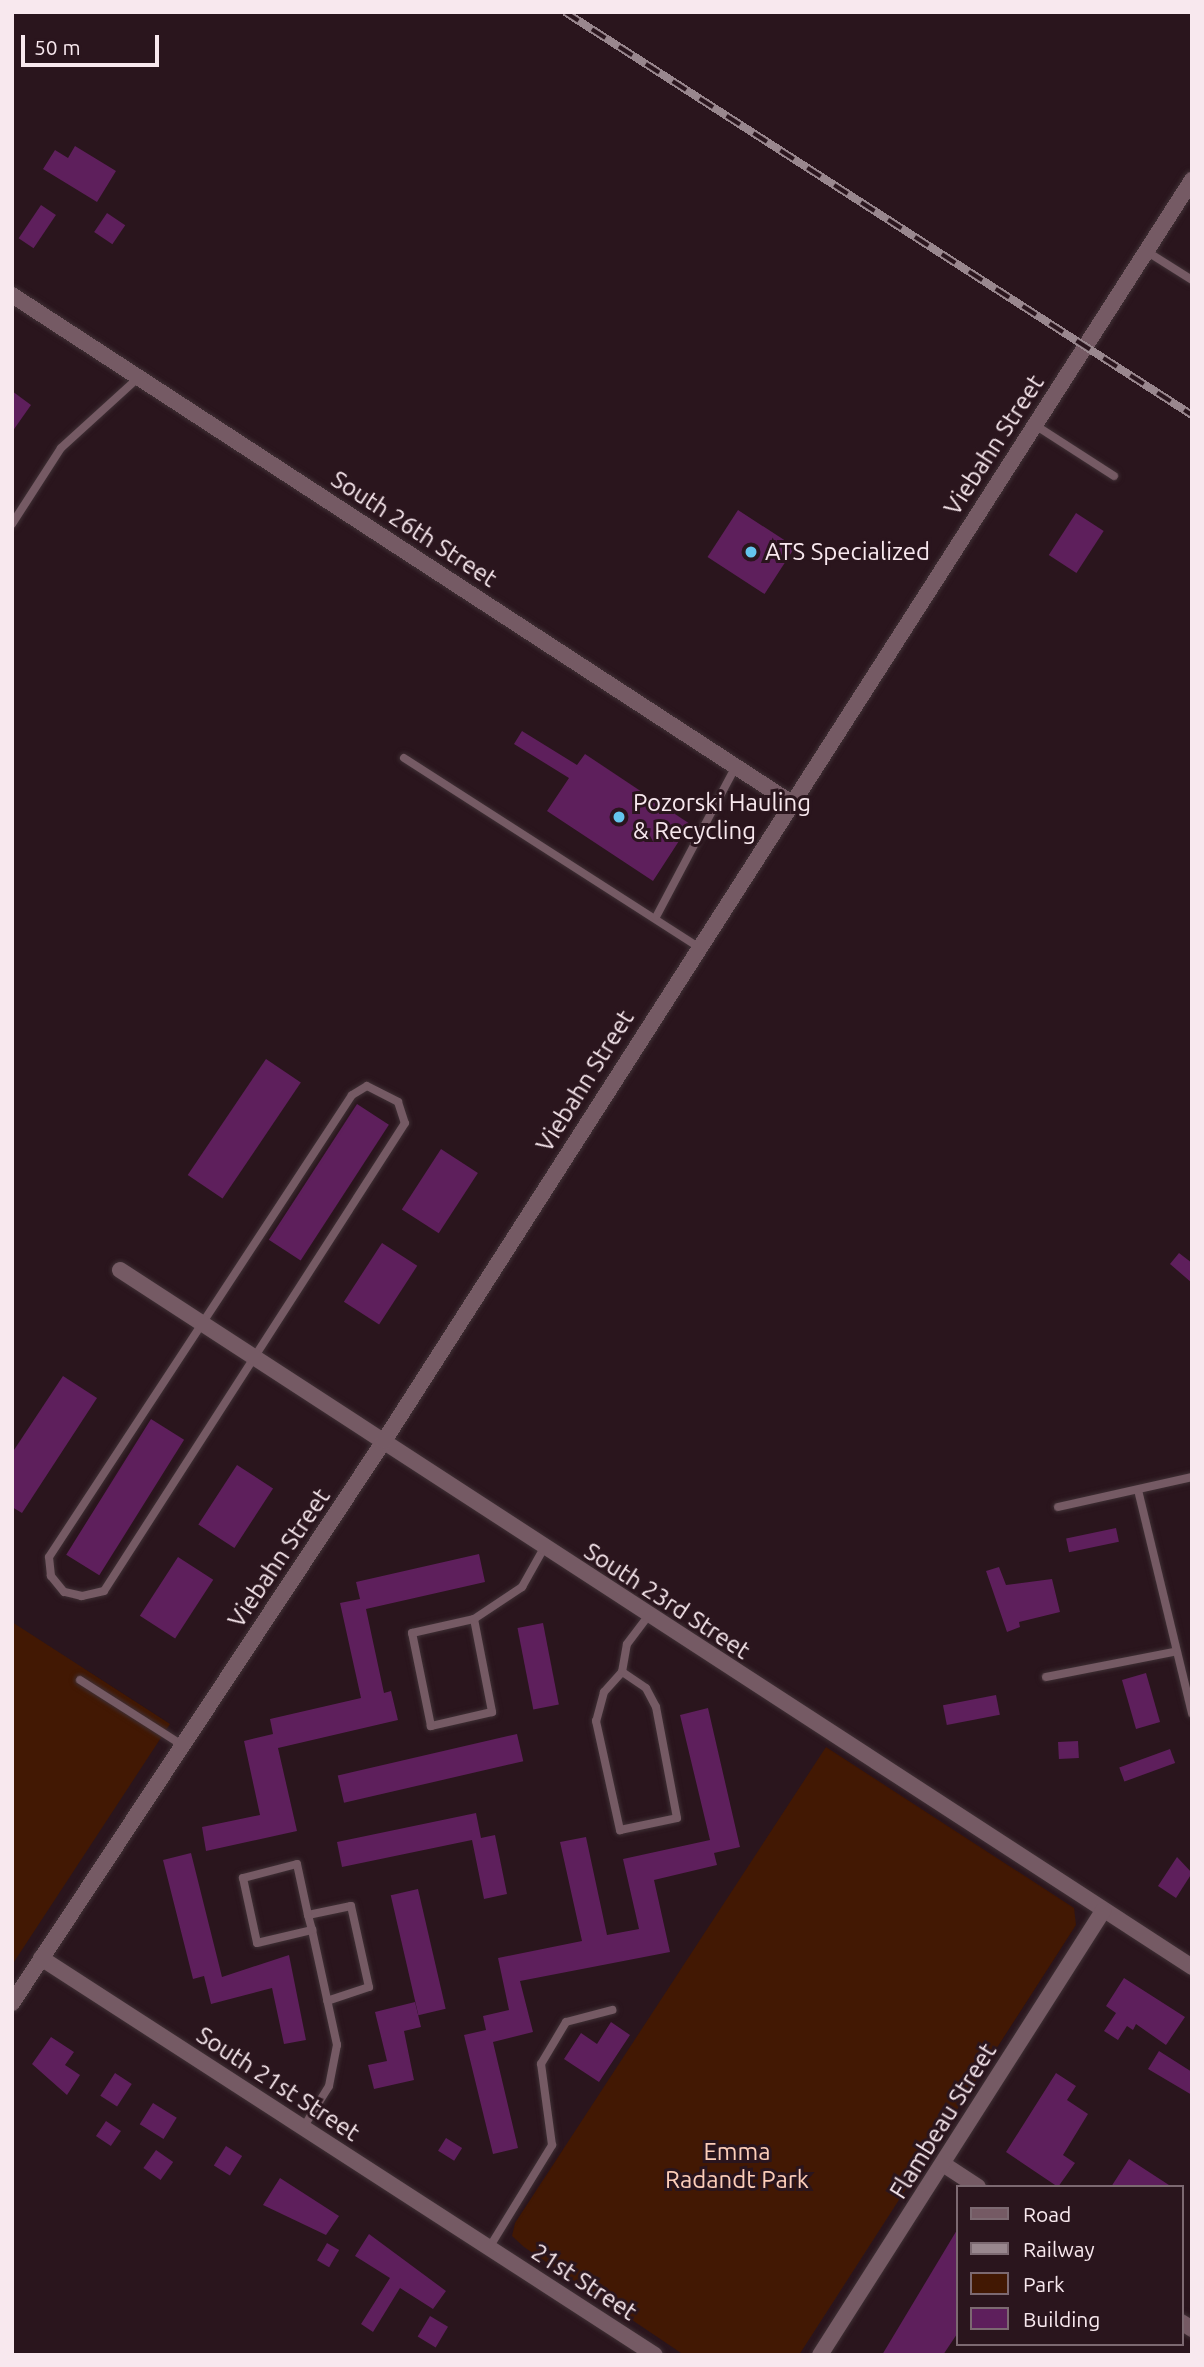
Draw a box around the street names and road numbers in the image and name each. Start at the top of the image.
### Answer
street label: Viebahn Street [938,369,1050,521]
street label: South 26th Street [326,465,502,593]
street label: Viebahn Street [530,1005,640,1157]
street label: Viebahn Street [222,1483,336,1633]
street label: South 23rd Street [579,1537,755,1665]
street label: South 21st Street [191,2021,365,2147]
street label: Flambeau Street [884,2038,1002,2204]
street label: 21st Street [526,2237,642,2327]

